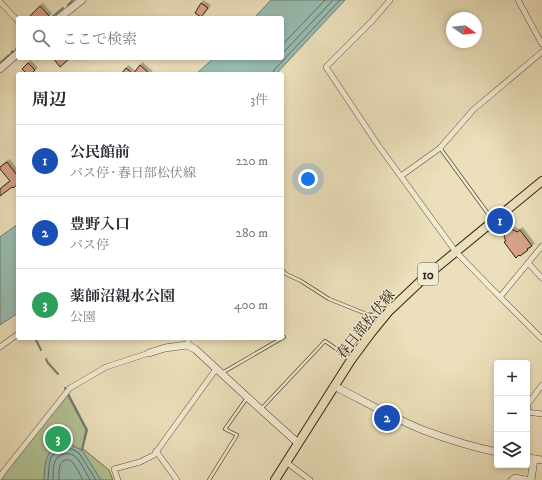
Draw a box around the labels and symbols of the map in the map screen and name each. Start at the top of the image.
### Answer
north arrow [446,12,482,48]
your location [298,169,318,189]
pin: 1 [487,206,513,236]
road number: 10 [418,263,438,285]
street label: 春日部松伏線 [332,286,399,363]
pin: 2 [374,403,400,433]
pin: 3 [45,424,71,454]

